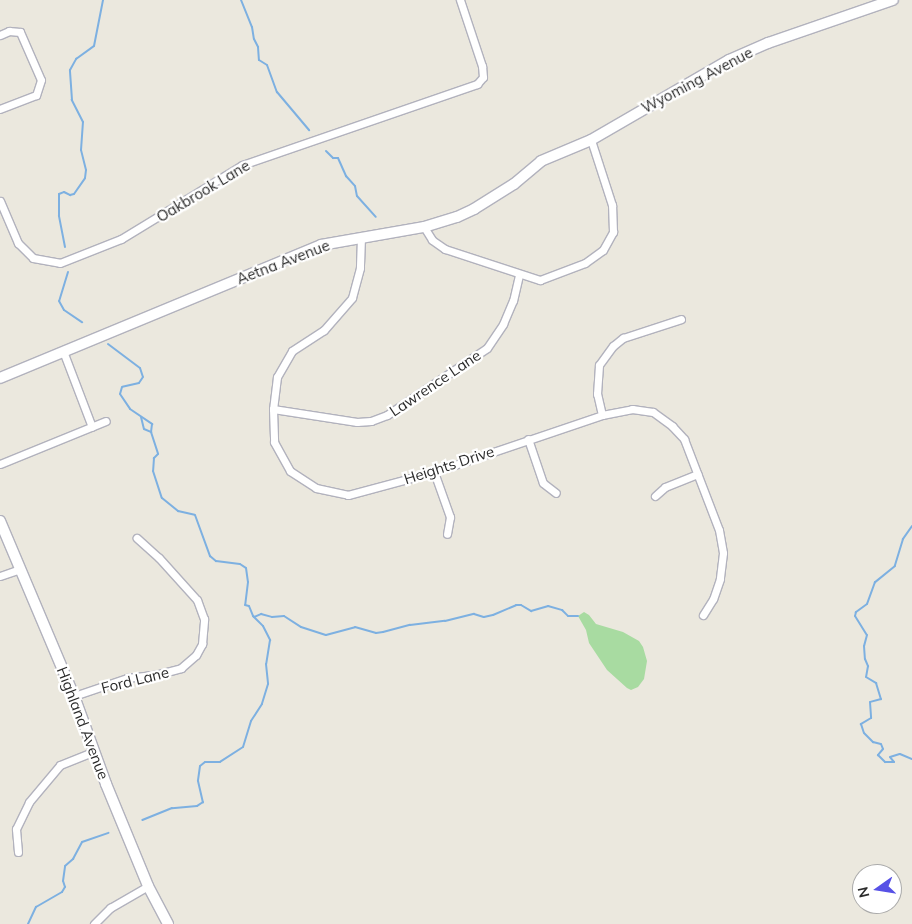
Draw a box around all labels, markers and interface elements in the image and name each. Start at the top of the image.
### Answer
street label: Wyoming Avenue [638,43,756,117]
street label: Oakbrook Lane [153,156,253,226]
street label: Aetna Avenue [234,236,332,288]
street label: Lawrence Lane [386,346,484,420]
street label: Heights Drive [402,442,496,488]
street label: Ford Lane [99,663,171,697]
street label: Highland Avenue [53,664,113,782]
north arrow [852,864,902,914]
text: N [853,885,873,899]

